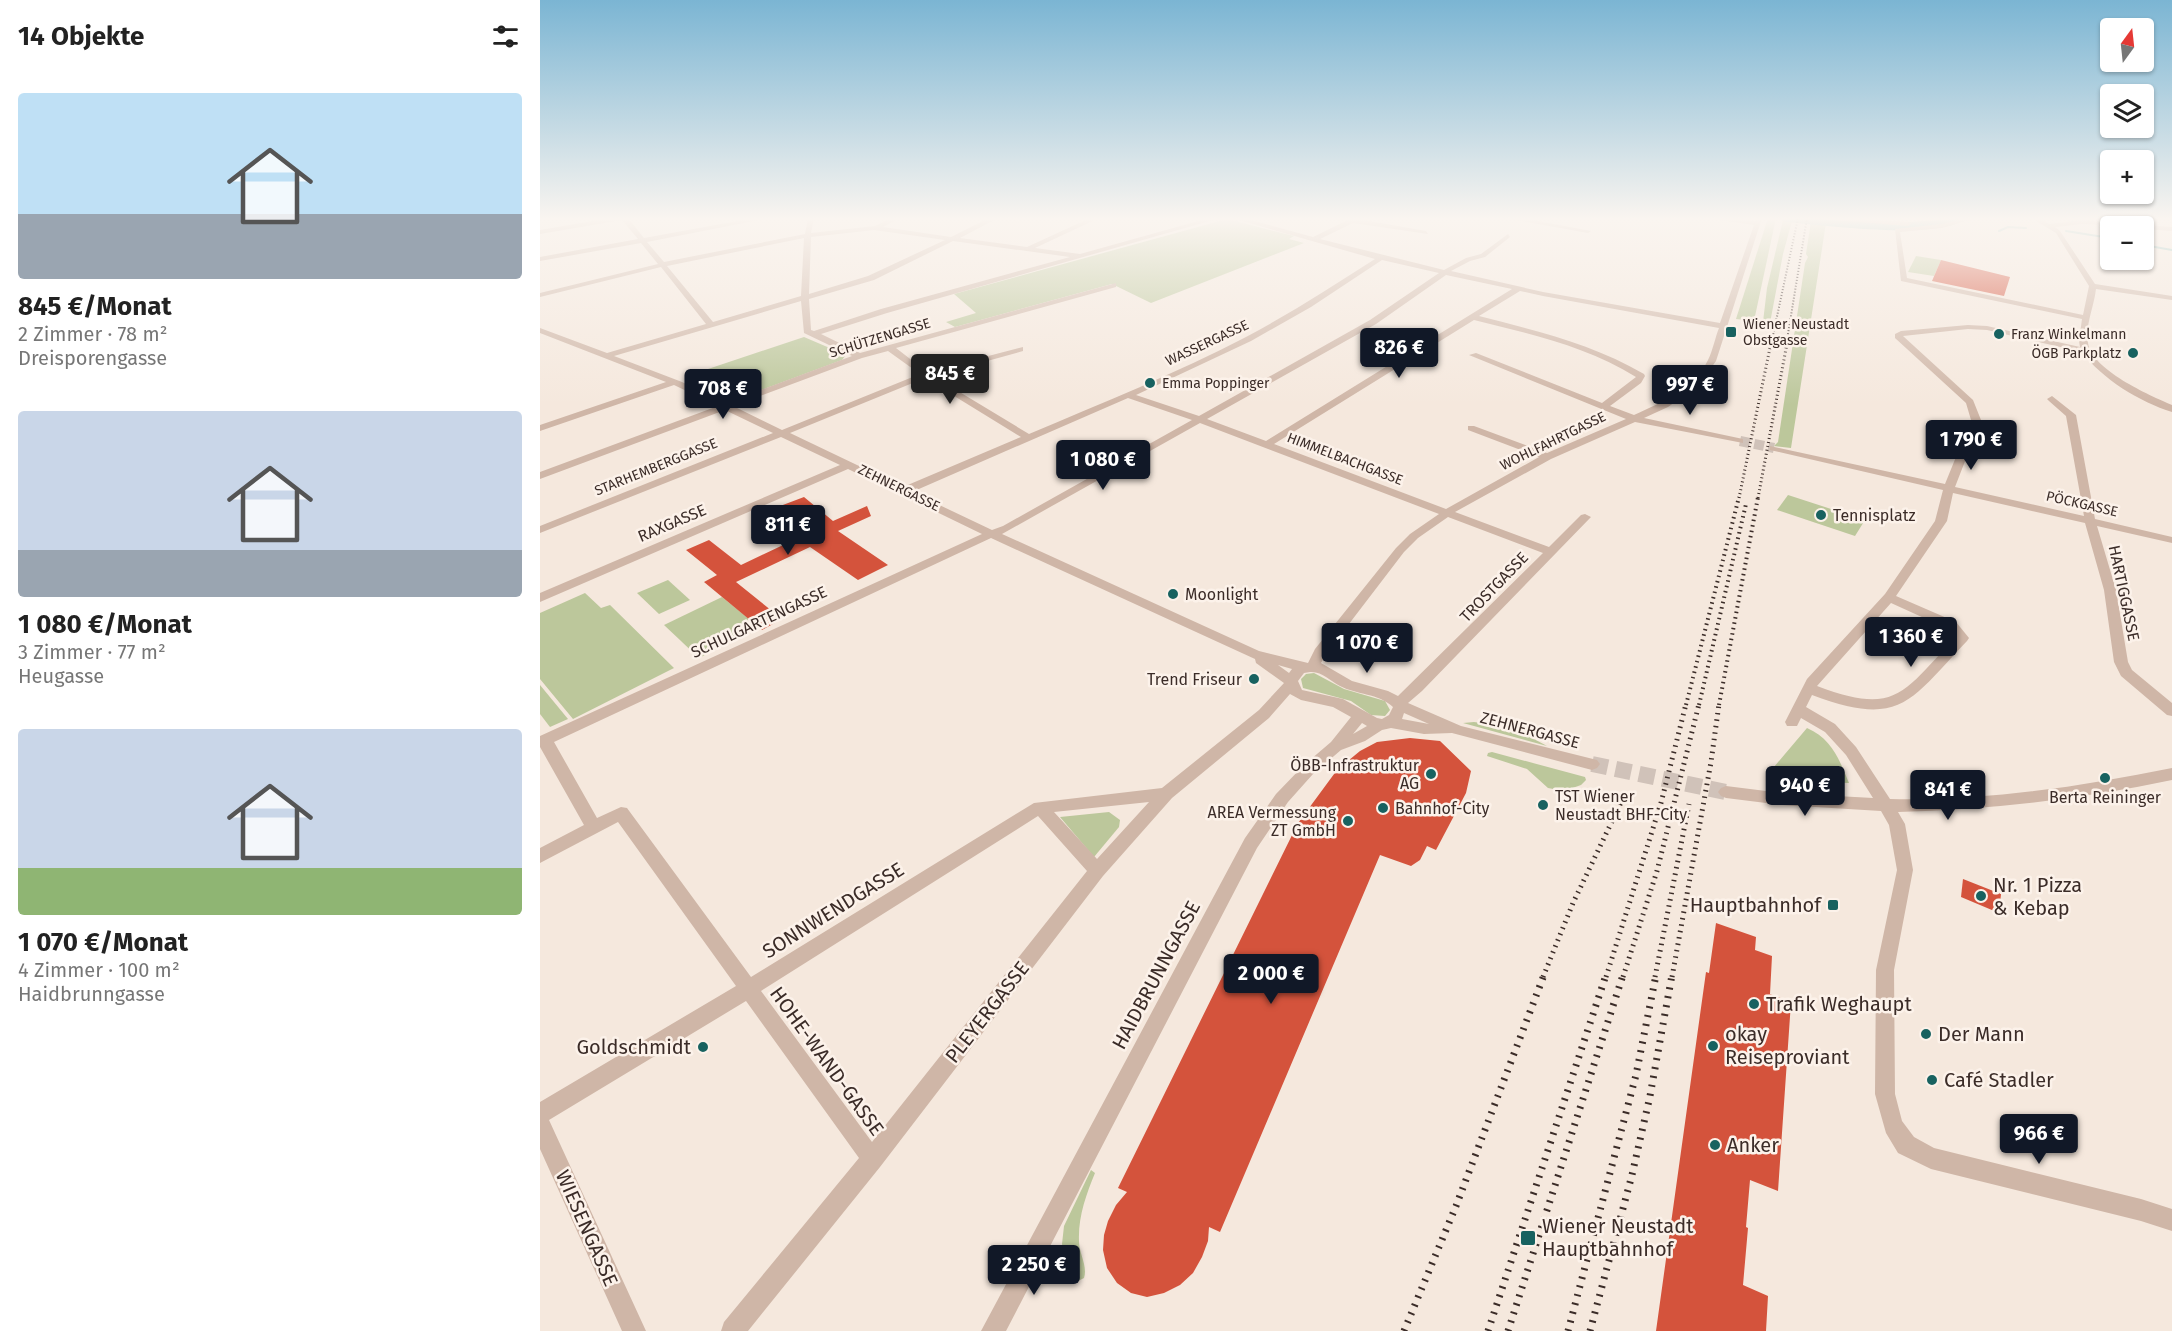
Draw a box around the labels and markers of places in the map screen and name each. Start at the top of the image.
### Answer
place label: Wiener Neustadt Obstgasse [1743,316,1850,349]
marker: Wiener Neustadt Obstgasse [1724,325,1738,339]
place label: Franz Winkelmann [2011,326,2126,343]
marker: Franz Winkelmann [1992,327,2006,341]
pin: 826 € [1357,328,1441,379]
place label: ÖGB Parkplatz [2032,344,2121,362]
marker: ÖGB Parkplatz [2126,346,2140,360]
pin: 845 € [908,354,992,405]
pin: 997 € [1648,365,1732,416]
pin: 708 € [681,369,765,420]
place label: Emma Poppinger [1162,375,1270,392]
marker: Emma Poppinger [1143,376,1157,390]
pin: 1 790 € [1916,420,2026,471]
pin: 1 080 € [1048,440,1158,491]
pin: 811 € [746,505,830,556]
place label: Tennisplatz [1833,506,1915,525]
marker: Tennisplatz [1814,508,1828,522]
place label: Moonlight [1185,585,1258,604]
marker: Moonlight [1166,587,1180,601]
pin: 1 360 € [1856,617,1966,668]
pin: 1 070 € [1312,623,1422,674]
place label: Trend Friseur [1147,670,1243,689]
marker: Trend Friseur [1247,672,1261,686]
place label: ÖBB-Infrastruktur AG [1290,756,1420,793]
pin: 940 € [1763,766,1847,817]
marker: ÖBB-Infrastruktur AG [1424,767,1438,781]
pin: 841 € [1906,770,1990,821]
marker: Berta Reininger [2098,771,2112,785]
place label: TST Wiener Neustadt BHF-City [1555,787,1687,824]
place label: Berta Reininger [2049,788,2162,807]
marker: TST Wiener Neustadt BHF-City [1536,798,1550,812]
place label: Bahnhof-City [1395,799,1490,818]
marker: Bahnhof-City [1376,801,1390,815]
place label: AREA Vermessung ZT GmbH [1208,803,1337,840]
marker: AREA Vermessung ZT GmbH [1341,814,1355,828]
place label: Nr. 1 Pizza & Kebap [1993,873,2082,920]
marker: Nr. 1 Pizza & Kebap [1974,889,1988,903]
place label: Hauptbahnhof [1690,893,1822,917]
marker: Hauptbahnhof [1826,898,1840,912]
pin: 2 000 € [1216,954,1326,1005]
place label: Trafik Weghaupt [1766,992,1912,1016]
marker: Trafik Weghaupt [1747,997,1761,1011]
place label: okay Reiseproviant [1725,1022,1850,1069]
place label: Der Mann [1938,1022,2025,1046]
marker: Der Mann [1919,1027,1933,1041]
place label: Goldschmidt [576,1035,692,1059]
marker: okay Reiseproviant [1706,1039,1720,1053]
marker: Goldschmidt [696,1040,710,1054]
place label: Café Stadler [1944,1068,2054,1092]
marker: Café Stadler [1925,1073,1939,1087]
pin: 966 € [1997,1114,2081,1165]
place label: Anker [1727,1133,1779,1157]
marker: Anker [1708,1138,1722,1152]
place label: Wiener Neustadt Hauptbahnhof [1542,1214,1694,1261]
marker: Wiener Neustadt Hauptbahnhof [1519,1229,1537,1247]
pin: 2 250 € [979,1245,1089,1296]

